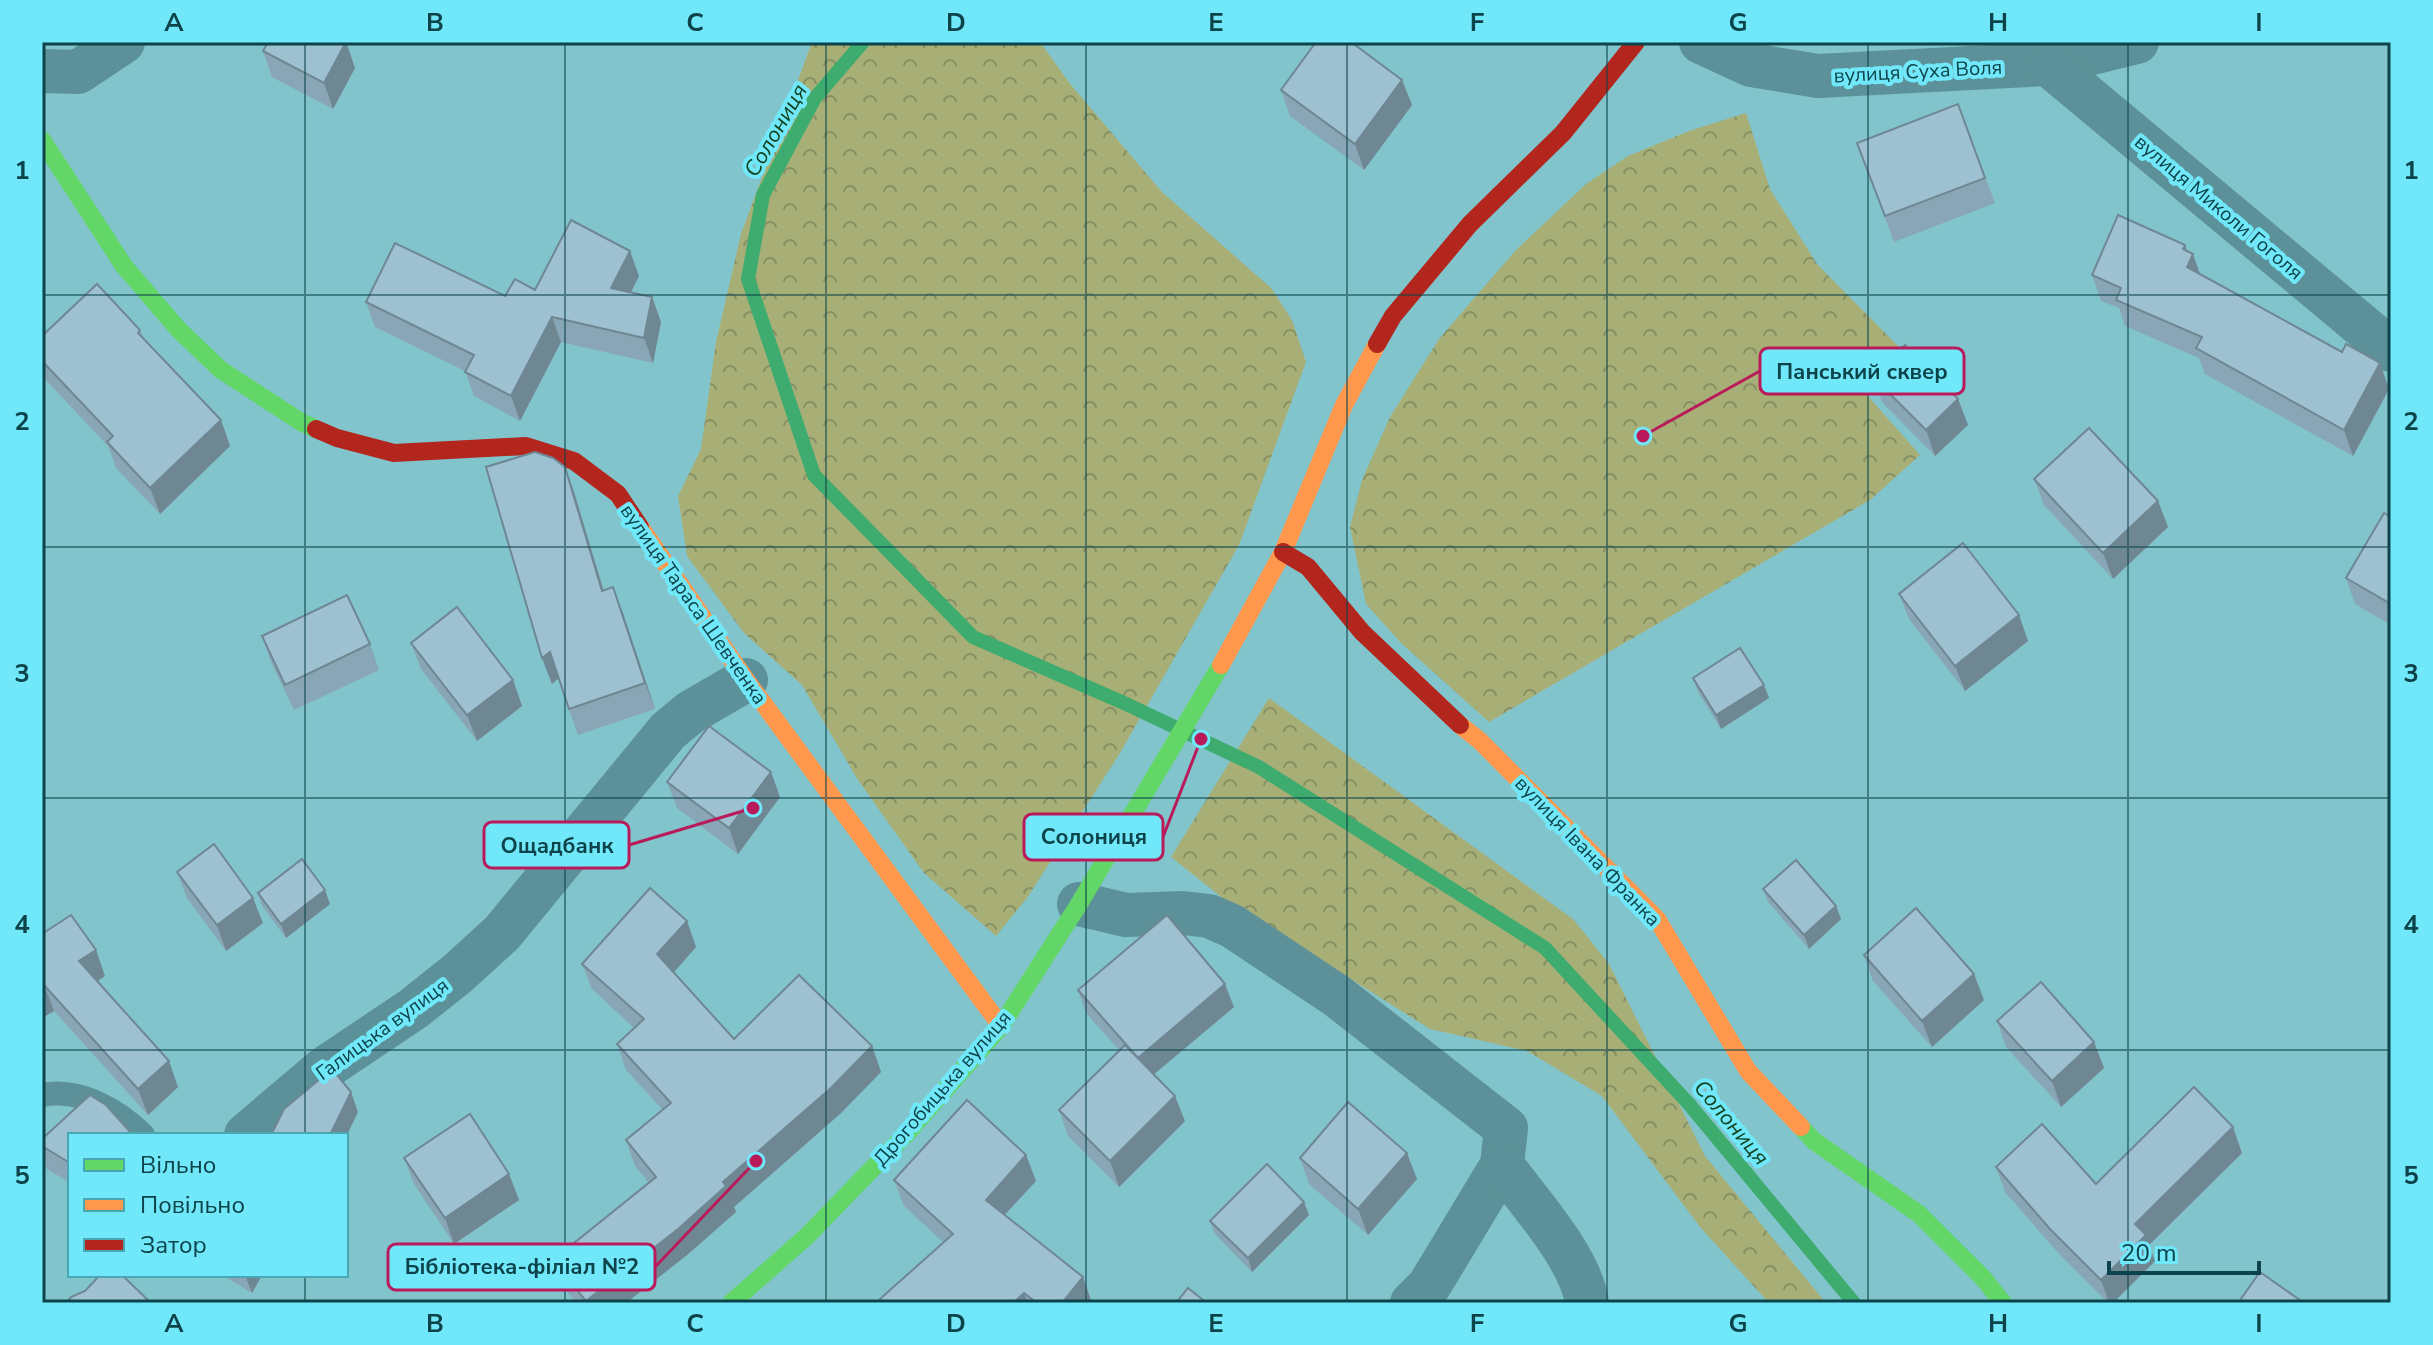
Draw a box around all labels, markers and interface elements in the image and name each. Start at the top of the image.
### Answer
text: A [164,5,184,40]
text: B [426,5,444,40]
text: C [686,5,704,40]
text: D [946,5,966,40]
text: E [1208,5,1224,40]
text: F [1470,5,1484,40]
text: G [1728,5,1748,40]
text: H [1988,5,2008,40]
text: I [2255,5,2263,40]
street label: вулиця Суха Воля [1833,54,2003,89]
water label: Солониця [737,79,815,182]
street label: вулиця Миколи Гоголя [2129,129,2309,286]
text: 1 [14,153,30,188]
text: 1 [2403,153,2419,188]
callout: Панський сквер [1760,348,1964,394]
text: Панський сквер [1776,357,1948,387]
text: 2 [14,404,30,439]
text: 2 [2403,404,2419,439]
street label: вулиця Тараса Шевченка [614,499,773,710]
text: 3 [14,656,30,691]
text: 3 [2403,656,2419,691]
street label: вулиця Івана Франка [1509,770,1666,932]
callout: Солониця [1024,814,1163,860]
callout: Ощадбанк [484,822,629,868]
text: Солониця [1041,822,1147,852]
text: Ощадбанк [500,831,614,861]
text: 4 [14,907,30,942]
text: 4 [2403,907,2419,942]
street label: Галицька вулиця [310,972,454,1087]
street label: Дрогобицька вулиця [867,1005,1017,1172]
water label: Солониця [1687,1074,1776,1172]
legend [68,1133,348,1277]
text: Вільно [140,1149,216,1181]
text: 5 [14,1158,30,1193]
text: 5 [2403,1158,2419,1193]
text: Повільно [140,1189,245,1221]
scale bar [2109,1225,2259,1275]
text: Затор [140,1229,207,1261]
text: 20 m [2121,1237,2177,1269]
callout: Бібліотека-філіал №2 [388,1244,655,1290]
text: Бібліотека-філіал №2 [405,1252,639,1282]
text: A [164,1306,184,1341]
text: B [426,1306,444,1341]
text: C [686,1306,704,1341]
text: D [946,1306,966,1341]
text: E [1208,1306,1224,1341]
text: F [1470,1306,1484,1341]
text: G [1728,1306,1748,1341]
text: H [1988,1306,2008,1341]
text: I [2255,1306,2263,1341]

